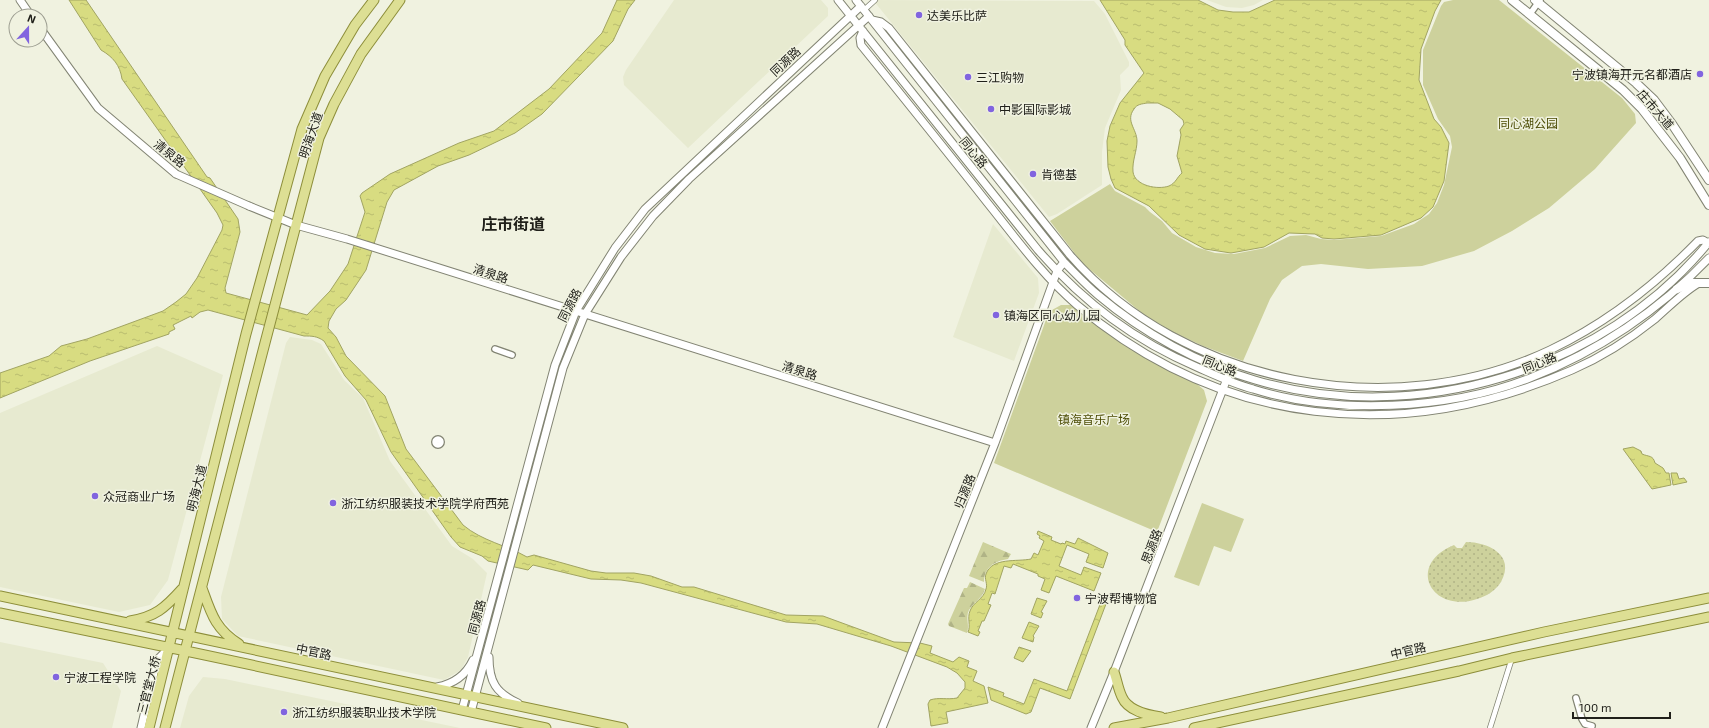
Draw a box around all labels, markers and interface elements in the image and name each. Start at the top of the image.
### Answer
north arrow [8,8,48,48]
place label: 达美乐比萨 [927,8,987,22]
marker: 达美乐比萨 [914,10,924,20]
text: N [26,11,38,26]
street label: 同源路 [767,44,803,78]
place label: 宁波镇海开元名都酒店 [1572,67,1692,81]
marker: 宁波镇海开元名都酒店 [1695,69,1705,79]
place label: 三江购物 [976,70,1024,84]
marker: 三江购物 [963,72,973,82]
street label: 庄市大道 [1635,86,1677,132]
place label: 中影国际影城 [999,102,1071,116]
marker: 中影国际影城 [986,104,996,114]
street label: 明海大道 [296,110,324,160]
park label: 同心湖公园 [1498,116,1558,130]
street label: 同心路 [957,134,991,170]
street label: 清泉路 [152,136,188,170]
place label: 肯德基 [1041,167,1077,181]
marker: 肯德基 [1028,169,1038,179]
district label: 庄市街道 [481,214,545,233]
street label: 清泉路 [472,261,510,285]
street label: 同源路 [555,286,583,324]
place label: 镇海区同心幼儿园 [1004,308,1100,322]
marker: 镇海区同心幼儿园 [991,310,1001,320]
street label: 同心路 [1520,349,1558,375]
street label: 同心路 [1201,352,1239,378]
street label: 清泉路 [781,358,819,382]
park label: 镇海音乐广场 [1058,412,1130,426]
street label: 明海大道 [183,463,209,513]
street label: 归源路 [951,472,977,510]
place label: 众冠商业广场 [103,489,175,503]
marker: 众冠商业广场 [90,491,100,501]
place label: 浙江纺织服装技术学院学府西苑 [341,496,509,510]
marker: 浙江纺织服装技术学院学府西苑 [328,498,338,508]
street label: 思源路 [1138,527,1164,565]
place label: 宁波帮博物馆 [1085,591,1157,605]
marker: 宁波帮博物馆 [1072,593,1082,603]
street label: 同源路 [465,598,487,636]
street label: 中官路 [1389,639,1427,661]
street label: 中官路 [295,640,333,662]
street label: 三官堂大桥 [134,654,162,716]
place label: 宁波工程学院 [64,670,136,684]
marker: 宁波工程学院 [51,672,61,682]
scale bar [1573,694,1670,720]
text: 100 m [1579,700,1611,714]
place label: 浙江纺织服装职业技术学院 [292,705,436,719]
marker: 浙江纺织服装职业技术学院 [279,707,289,717]

